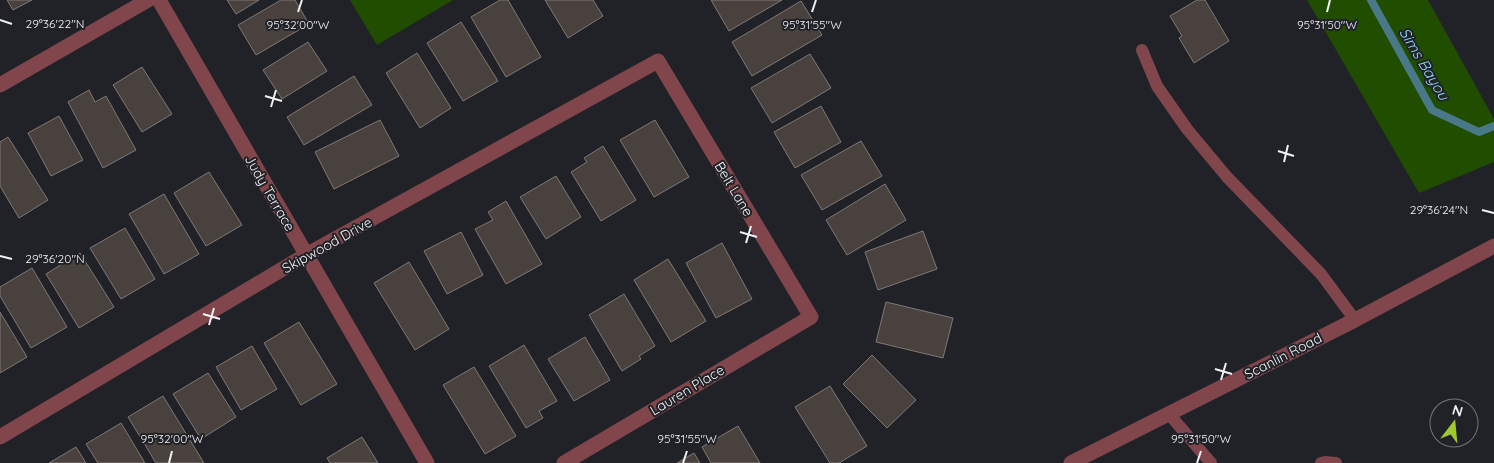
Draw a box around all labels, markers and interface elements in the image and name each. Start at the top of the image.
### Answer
text: 29°36'22"N [25,16,85,31]
text: 95°32'00"W [267,17,330,32]
text: 95°31'55"W [782,17,842,32]
text: 95°31'50"W [1297,17,1357,32]
water label: Sims Bayou [1395,24,1454,105]
street label: Judy Terrace [241,152,299,234]
street label: Belt Lane [711,158,757,220]
text: 29°36'24"N [1410,202,1468,217]
street label: Skipwood Drive [279,213,375,277]
text: 29°36'20"N [25,251,85,266]
street label: Scanlin Road [1241,329,1325,383]
street label: Lauren Place [646,361,728,419]
north arrow [1429,398,1479,448]
text: N [1450,400,1465,421]
text: 95°32'00"W [141,431,204,446]
text: 95°31'55"W [657,431,717,446]
text: 95°31'50"W [1171,431,1231,446]

